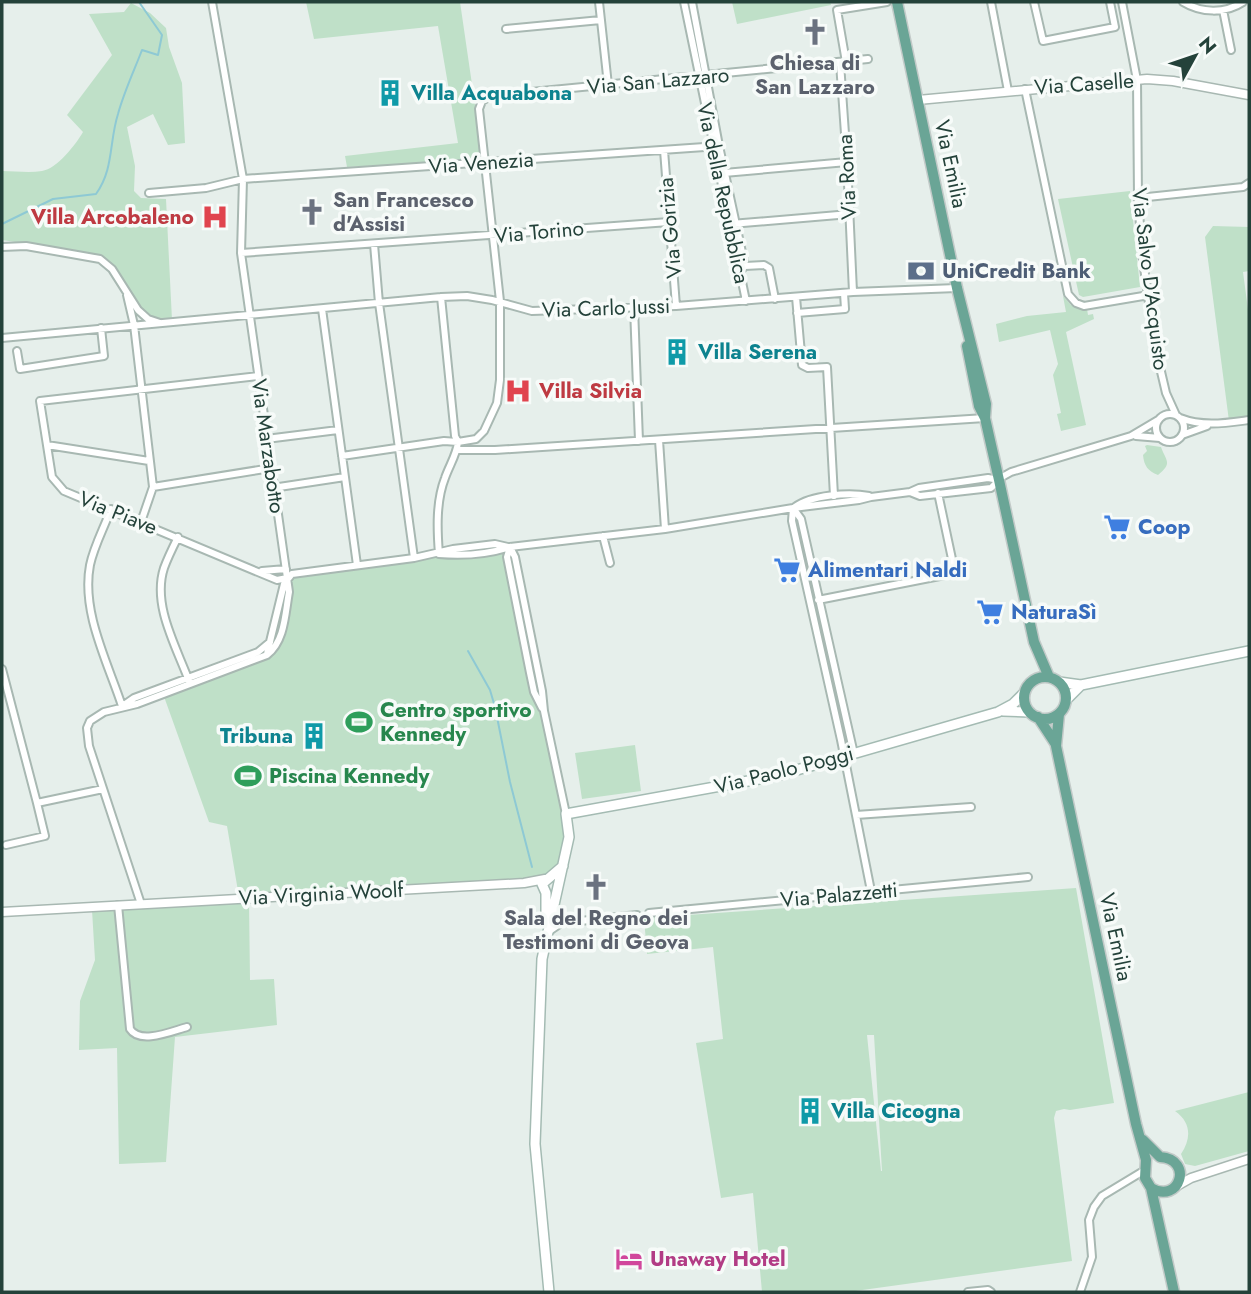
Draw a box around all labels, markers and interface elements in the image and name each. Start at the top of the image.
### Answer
church icon: Chiesa di San Lazzaro [800,17,830,47]
north arrow [1160,21,1230,91]
text: N [1192,31,1223,60]
place label: Chiesa di San Lazzaro [755,48,875,102]
street label: Via San Lazzaro [586,60,730,102]
street label: Via Caselle [1033,66,1135,102]
building icon: Villa Acquabona [375,78,405,108]
place label: Villa Acquabona [410,78,572,108]
street label: Via della Repubblica [689,100,757,286]
street label: Via Emilia [927,117,975,211]
street label: Via Roma [830,134,864,220]
street label: Via Venezia [427,144,535,182]
street label: Via Gorizia [651,176,689,280]
place label: San Francesco d'Assisi [333,185,474,239]
street label: Via Salvo D'Acquisto [1124,186,1176,372]
church icon: San Francesco d'Assisi [297,197,327,227]
place label: Villa Arcobaleno [30,202,194,232]
hospital icon: Villa Arcobaleno [200,202,230,232]
street label: Via Torino [493,213,585,251]
bank icon: UniCredit Bank [906,256,936,286]
place label: UniCredit Bank [942,256,1091,286]
street label: Via Carlo Jussi [541,291,671,325]
building icon: Villa Serena [662,337,692,367]
place label: Villa Serena [697,337,817,367]
hospital icon: Villa Silvia [503,376,533,406]
place label: Villa Silvia [538,376,642,406]
street label: Via Marzabotto [244,377,292,515]
street label: Via Piave [74,484,162,542]
supermarket icon: Coop [1102,512,1132,542]
place label: Coop [1138,512,1191,542]
supermarket icon: Alimentari Naldi [772,555,802,585]
place label: Alimentari Naldi [807,555,967,585]
supermarket icon: NaturaSì [975,597,1005,627]
place label: NaturaSì [1011,597,1097,627]
place label: Centro sportivo Kennedy [380,695,532,749]
sports icon: Centro sportivo Kennedy [344,707,374,737]
place label: Tribuna [220,721,293,751]
building icon: Tribuna [299,721,329,751]
street label: Via Paolo Poggi [711,738,857,802]
sports icon: Piscina Kennedy [233,761,263,791]
place label: Piscina Kennedy [269,761,431,791]
church icon: Sala del Regno dei Testimoni di Geova [581,872,611,902]
street label: Via Virginia Woolf [238,875,405,913]
street label: Via Palazzetti [779,875,899,915]
street label: Via Emilia [1092,890,1140,984]
place label: Sala del Regno dei Testimoni di Geova [503,903,689,957]
building icon: Villa Cicogna [795,1096,825,1126]
place label: Villa Cicogna [830,1096,961,1126]
hotel icon: Unaway Hotel [614,1244,644,1274]
place label: Unaway Hotel [650,1244,786,1274]

